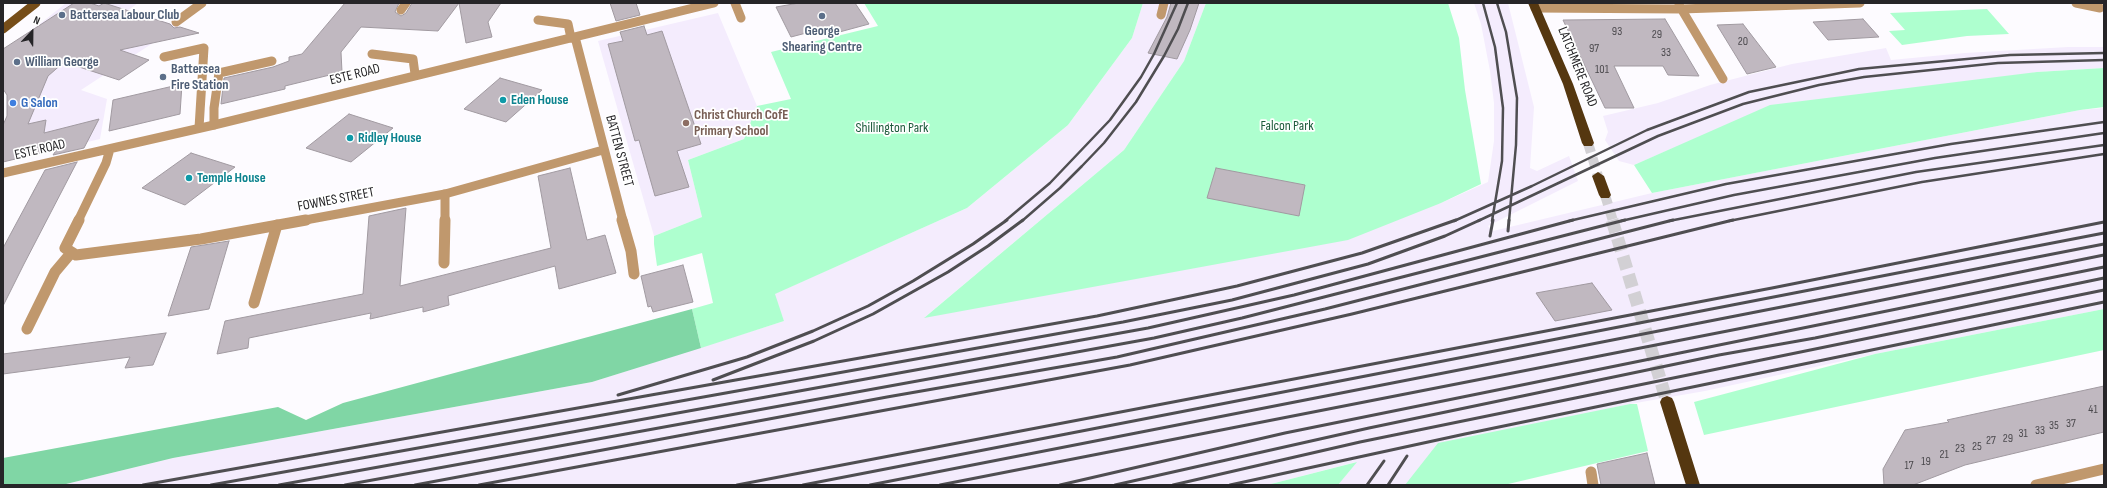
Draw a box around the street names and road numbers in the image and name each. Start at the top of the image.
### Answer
street label: LATCHMERE ROAD [1553,25,1601,109]
street label: ESTE ROAD [328,61,382,89]
street label: BATTEN STREET [601,113,637,189]
street label: ESTE ROAD [13,136,67,164]
street label: FOWNES STREET [296,184,376,216]

